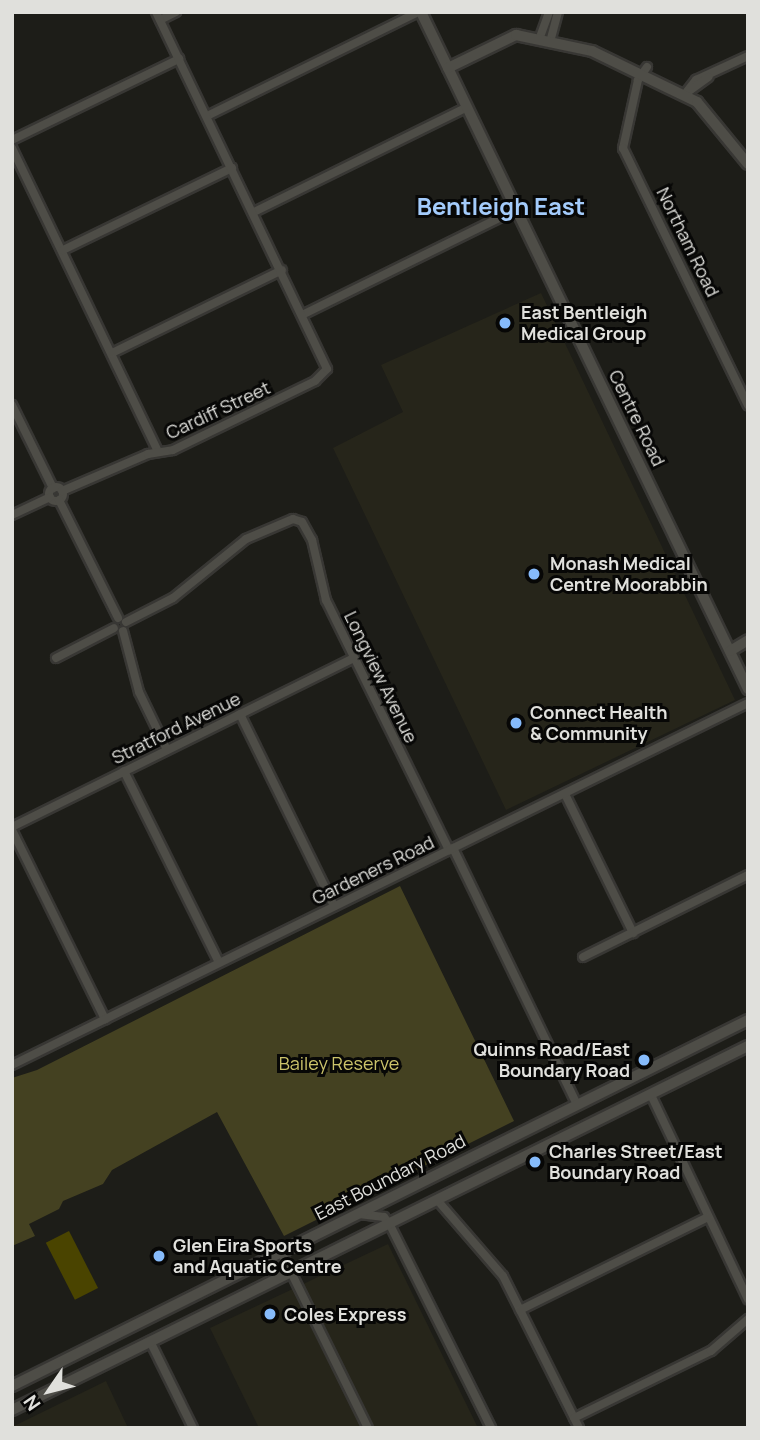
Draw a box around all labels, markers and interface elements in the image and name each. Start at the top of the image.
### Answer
street label: Northam Road [652,184,724,300]
district label: Bentleigh East [417,192,585,220]
place label: East Bentleigh Medical Group [521,302,647,344]
marker: East Bentleigh Medical Group [495,313,515,333]
street label: Centre Road [604,366,670,470]
street label: Cardiff Street [162,376,274,444]
place label: Monash Medical Centre Moorabbin [550,553,708,596]
marker: Monash Medical Centre Moorabbin [524,564,544,584]
street label: Longview Avenue [340,608,422,746]
street label: Stratford Avenue [108,687,244,769]
place label: Connect Health & Community [530,702,667,744]
marker: Connect Health & Community [508,715,524,731]
street label: Gardeners Road [309,831,437,909]
place label: Quinns Road/East Boundary Road [474,1039,630,1082]
park label: Bailey Reserve [279,1052,399,1074]
marker: Quinns Road/East Boundary Road [636,1052,652,1068]
street label: East Boundary Road [311,1130,469,1224]
place label: Charles Street/East Boundary Road [549,1141,723,1184]
marker: Charles Street/East Boundary Road [527,1154,543,1170]
place label: Glen Eira Sports and Aquatic Centre [173,1235,342,1278]
marker: Glen Eira Sports and Aquatic Centre [151,1248,167,1264]
place label: Coles Express [284,1303,407,1325]
marker: Coles Express [262,1306,278,1322]
north arrow [14,1356,84,1426]
text: N [17,1390,46,1416]

